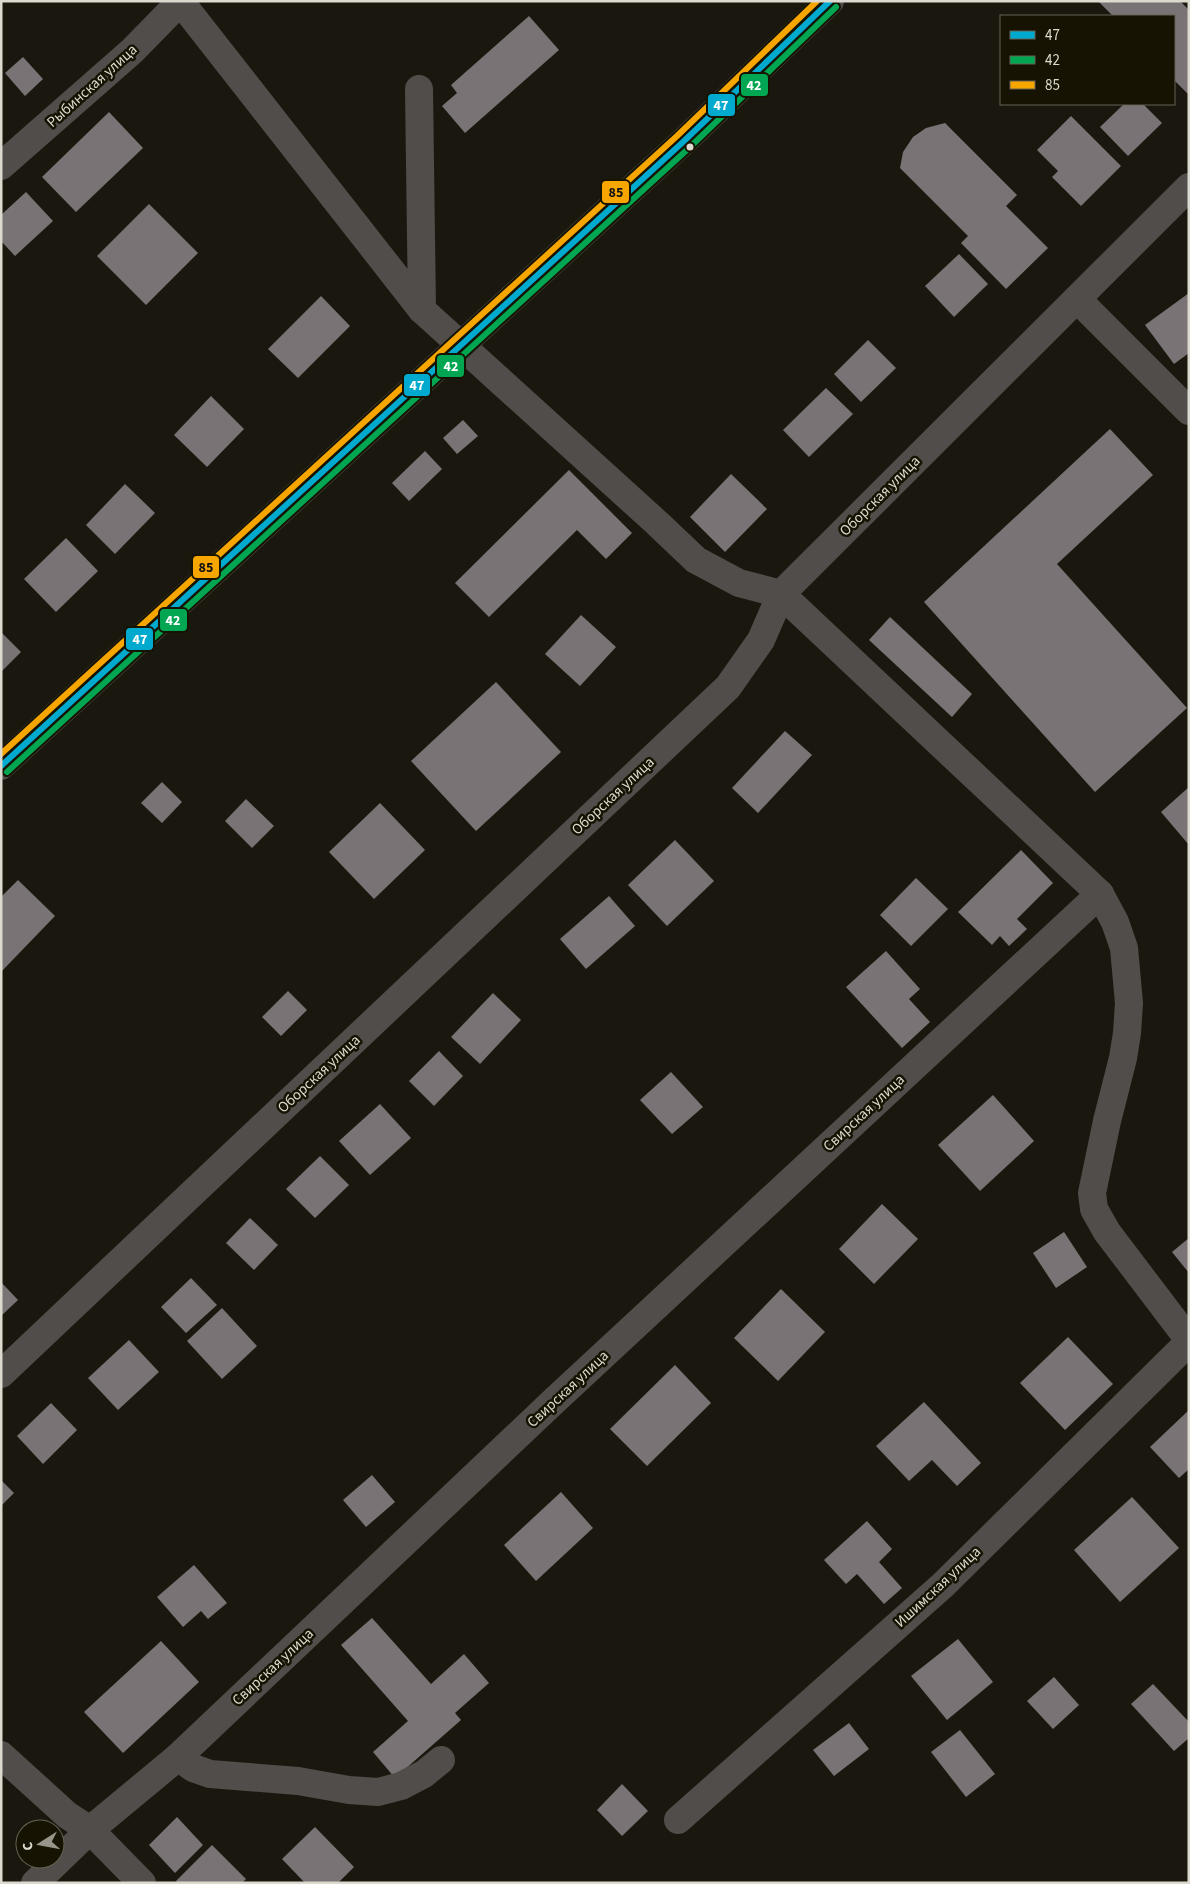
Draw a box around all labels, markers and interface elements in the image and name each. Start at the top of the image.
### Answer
legend [1000,15,1175,105]
text: 47 [1045,25,1060,46]
street label: Рыбинская улица [42,40,142,132]
text: 42 [1045,50,1060,71]
line badge: 42 [740,73,769,97]
text: 85 [1045,75,1060,96]
text: 42 [747,76,761,96]
line badge: 47 [707,93,736,117]
text: 47 [714,96,728,116]
unlabelled marker [685,142,695,152]
line badge: 85 [601,180,630,204]
text: 85 [609,183,623,203]
line badge: 42 [436,354,465,378]
text: 42 [444,357,458,377]
line badge: 47 [403,373,431,397]
text: 47 [410,376,424,396]
street label: Оборская улица [835,451,925,541]
line badge: 85 [192,555,220,579]
text: 85 [199,558,213,578]
line badge: 42 [159,608,188,632]
text: 42 [166,611,180,631]
line badge: 47 [125,627,154,651]
text: 47 [133,630,147,650]
street label: Оборская улица [567,752,659,840]
street label: Оборская улица [273,1030,365,1118]
street label: Свирская улица [819,1070,909,1156]
street label: Свирская улица [523,1346,613,1432]
street label: Ишимская улица [890,1542,986,1632]
street label: Свирская улица [228,1624,318,1710]
north arrow [15,1819,65,1869]
text: С [18,1840,39,1852]

